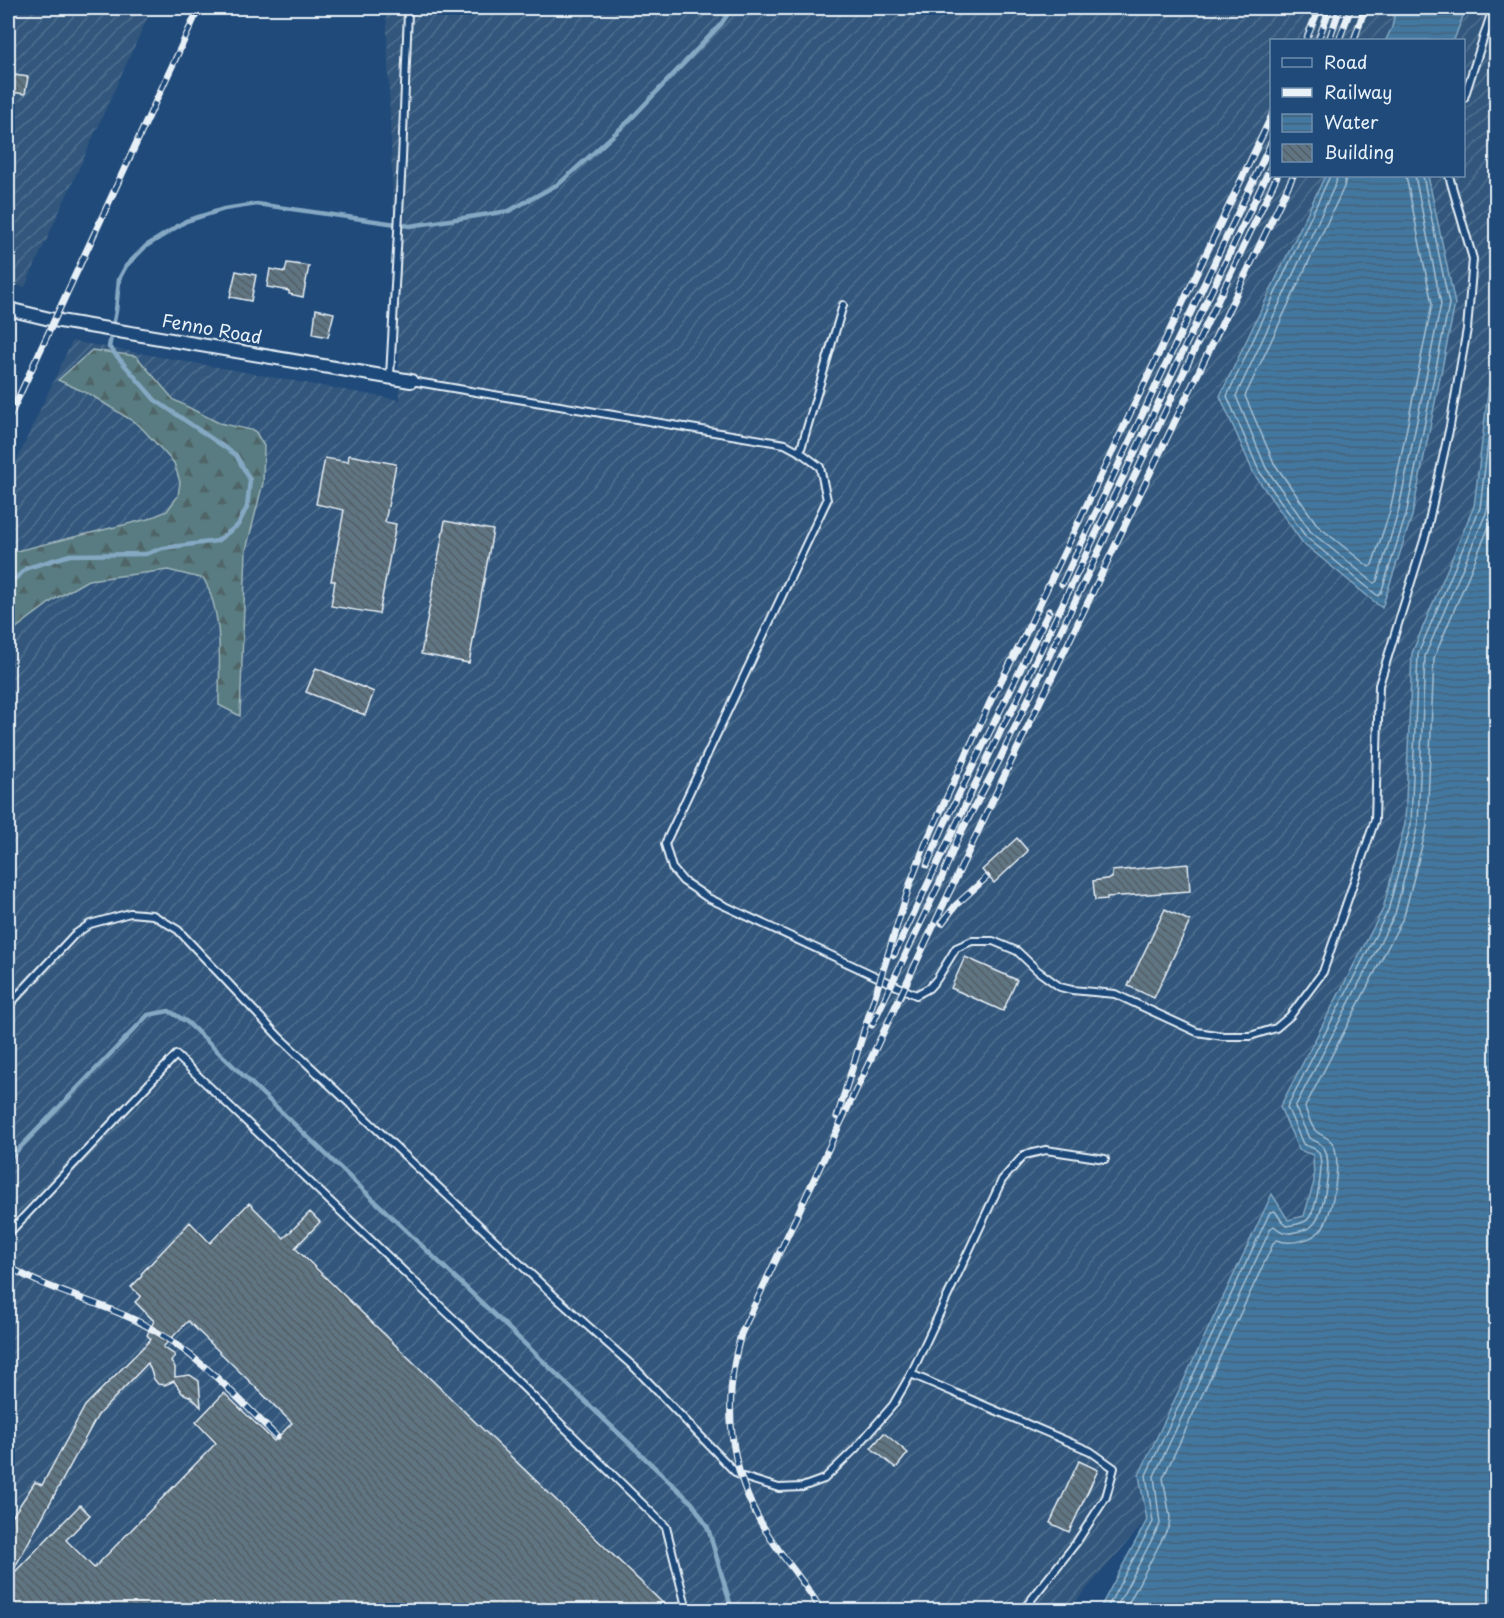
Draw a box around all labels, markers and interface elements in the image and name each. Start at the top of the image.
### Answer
legend [1270,39,1465,177]
text: Road [1324,48,1368,75]
text: Railway [1324,78,1392,105]
text: Water [1324,108,1379,135]
text: Building [1324,138,1394,165]
street label: Fenno Road [160,306,264,350]

